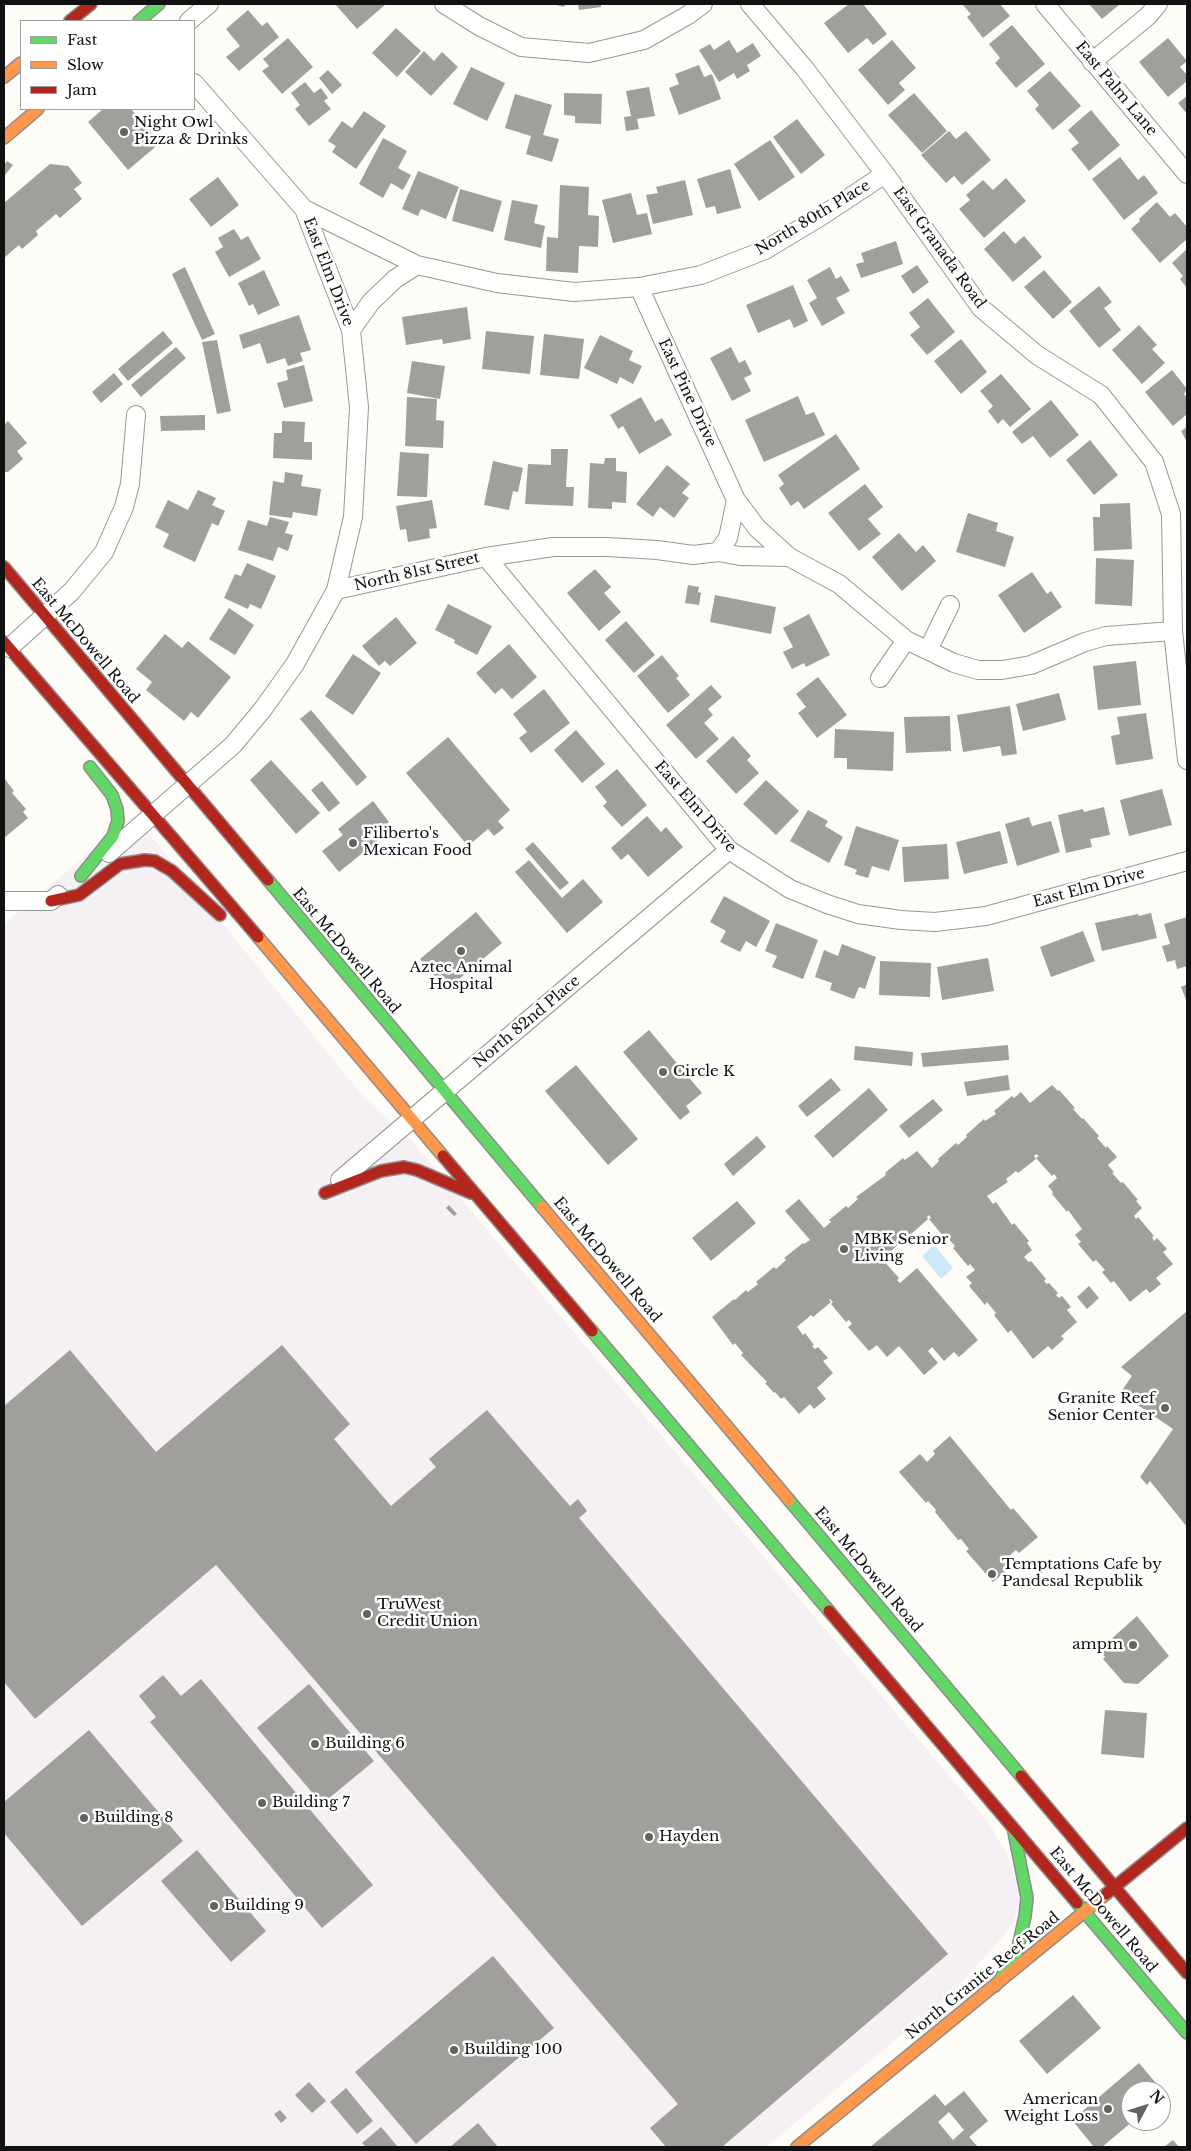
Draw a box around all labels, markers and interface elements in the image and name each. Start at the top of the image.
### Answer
legend [20,20,195,110]
text: Fast [67,30,97,49]
street label: East Palm Lane [1071,38,1161,140]
text: Slow [67,55,104,74]
text: Jam [67,80,97,99]
place label: Night Owl Pizza & Drinks [134,114,248,149]
marker: Night Owl Pizza & Drinks [118,126,130,138]
street label: North 80th Place [752,177,874,259]
street label: East Granada Road [889,184,989,312]
street label: East Elm Drive [299,215,357,329]
street label: East Pine Drive [654,336,720,450]
street label: North 81st Street [353,549,481,595]
street label: East McDowell Road [27,575,143,707]
street label: East Elm Drive [650,758,740,856]
place label: Filiberto's Mexican Food [363,825,472,860]
marker: Filiberto's Mexican Food [347,837,359,849]
street label: East Elm Drive [1031,864,1147,912]
street label: East McDowell Road [288,885,404,1017]
marker: Aztec Animal Hospital [455,945,467,957]
place label: Aztec Animal Hospital [410,959,512,994]
street label: North 82nd Place [470,972,584,1072]
place label: Circle K [673,1063,735,1081]
marker: Circle K [657,1066,669,1078]
street label: East McDowell Road [549,1194,665,1326]
place label: MBK Senior Living [854,1231,948,1266]
marker: MBK Senior Living [838,1243,850,1255]
place label: Granite Reef Senior Center [1048,1390,1155,1425]
marker: Granite Reef Senior Center [1159,1402,1171,1414]
street label: East McDowell Road [810,1504,926,1636]
place label: Temptations Cafe by Pandesal Republik [1002,1556,1162,1591]
marker: Temptations Cafe by Pandesal Republik [986,1568,998,1580]
place label: TruWest Credit Union [377,1596,478,1631]
marker: TruWest Credit Union [361,1608,373,1620]
place label: ampm [1072,1636,1123,1654]
marker: ampm [1127,1639,1139,1651]
place label: Building 6 [325,1735,405,1753]
marker: Building 6 [309,1738,321,1750]
place label: Building 7 [272,1794,350,1812]
marker: Building 7 [256,1797,268,1809]
place label: Building 8 [94,1809,173,1827]
marker: Building 8 [78,1812,90,1824]
place label: Hayden [659,1828,719,1846]
marker: Hayden [643,1831,655,1843]
street label: East McDowell Road [1045,1844,1161,1976]
place label: Building 9 [224,1897,304,1915]
marker: Building 9 [208,1900,220,1912]
street label: North Granite Reef Road [903,1909,1063,2043]
place label: Building 100 [464,2041,562,2059]
marker: Building 100 [448,2044,460,2056]
north arrow [1121,2081,1171,2131]
text: N [1146,2086,1168,2108]
place label: American Weight Loss [1004,2091,1098,2126]
marker: American Weight Loss [1102,2103,1114,2115]

